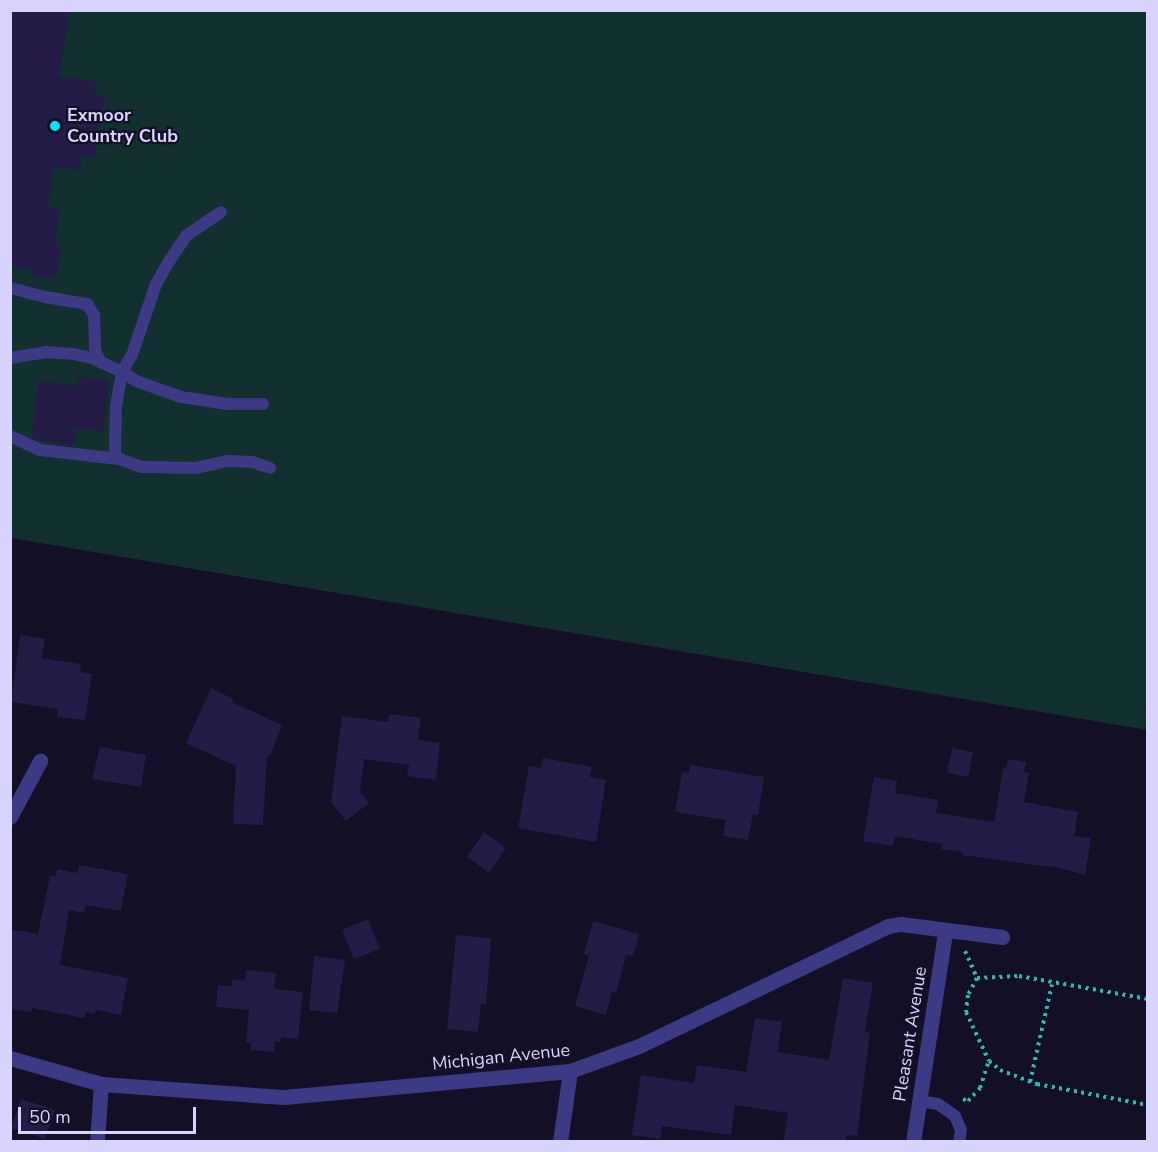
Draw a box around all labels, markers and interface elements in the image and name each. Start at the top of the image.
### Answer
place label: Exmoor Country Club [67,105,178,148]
marker: Exmoor Country Club [48,119,62,133]
street label: Pleasant Avenue [889,965,931,1103]
street label: Michigan Avenue [431,1039,571,1075]
scale bar [21,1095,200,1133]
text: 50 m [29,1105,71,1129]

